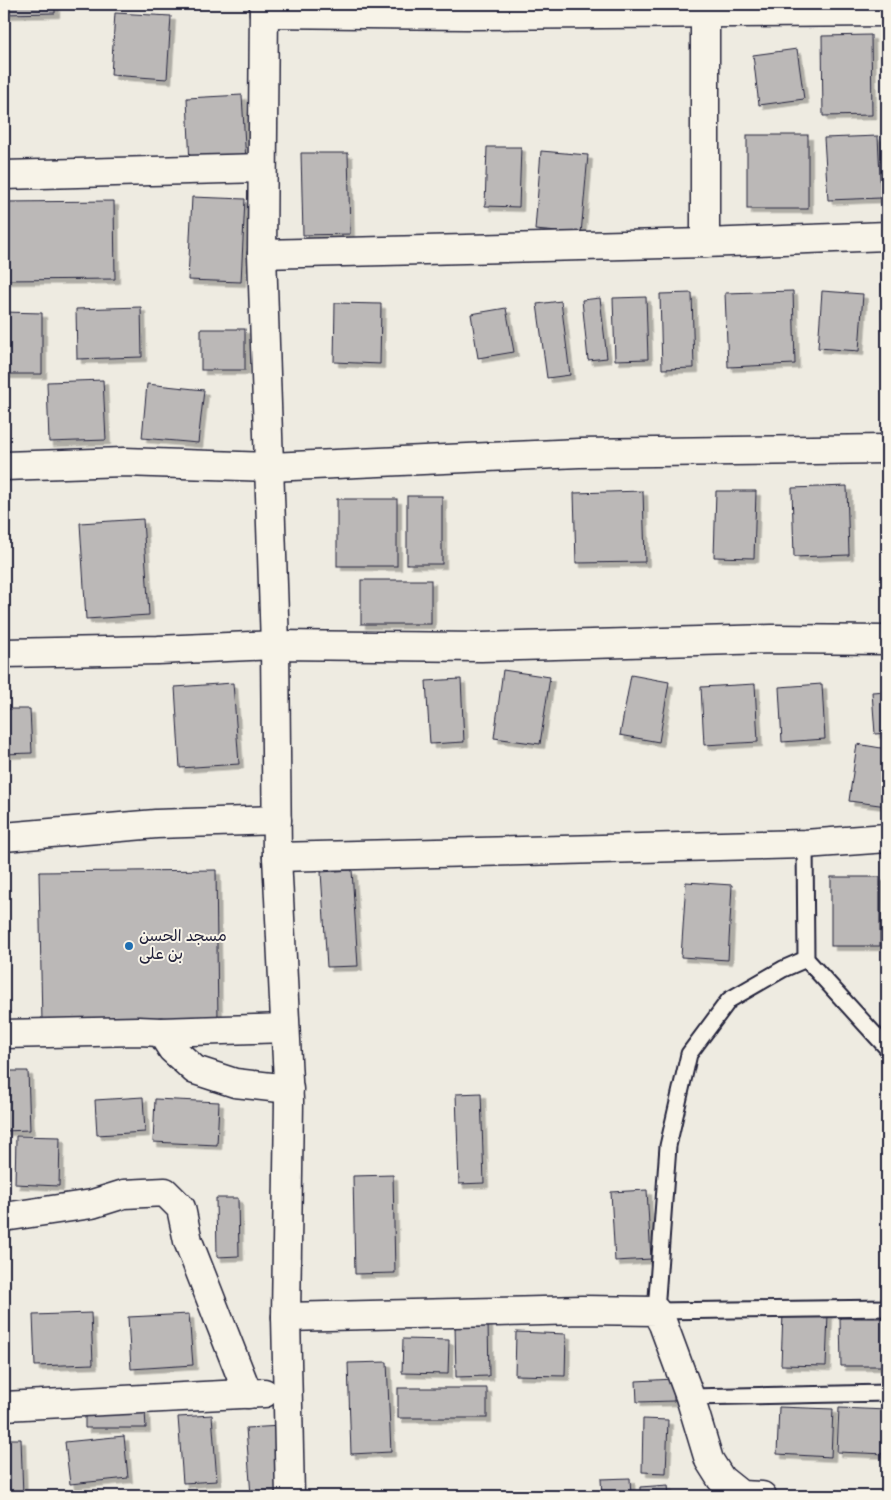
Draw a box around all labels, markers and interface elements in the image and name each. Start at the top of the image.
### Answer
place label: مسجد الحسن بن على [139,925,227,967]
marker: مسجد الحسن بن على [123,940,135,952]

